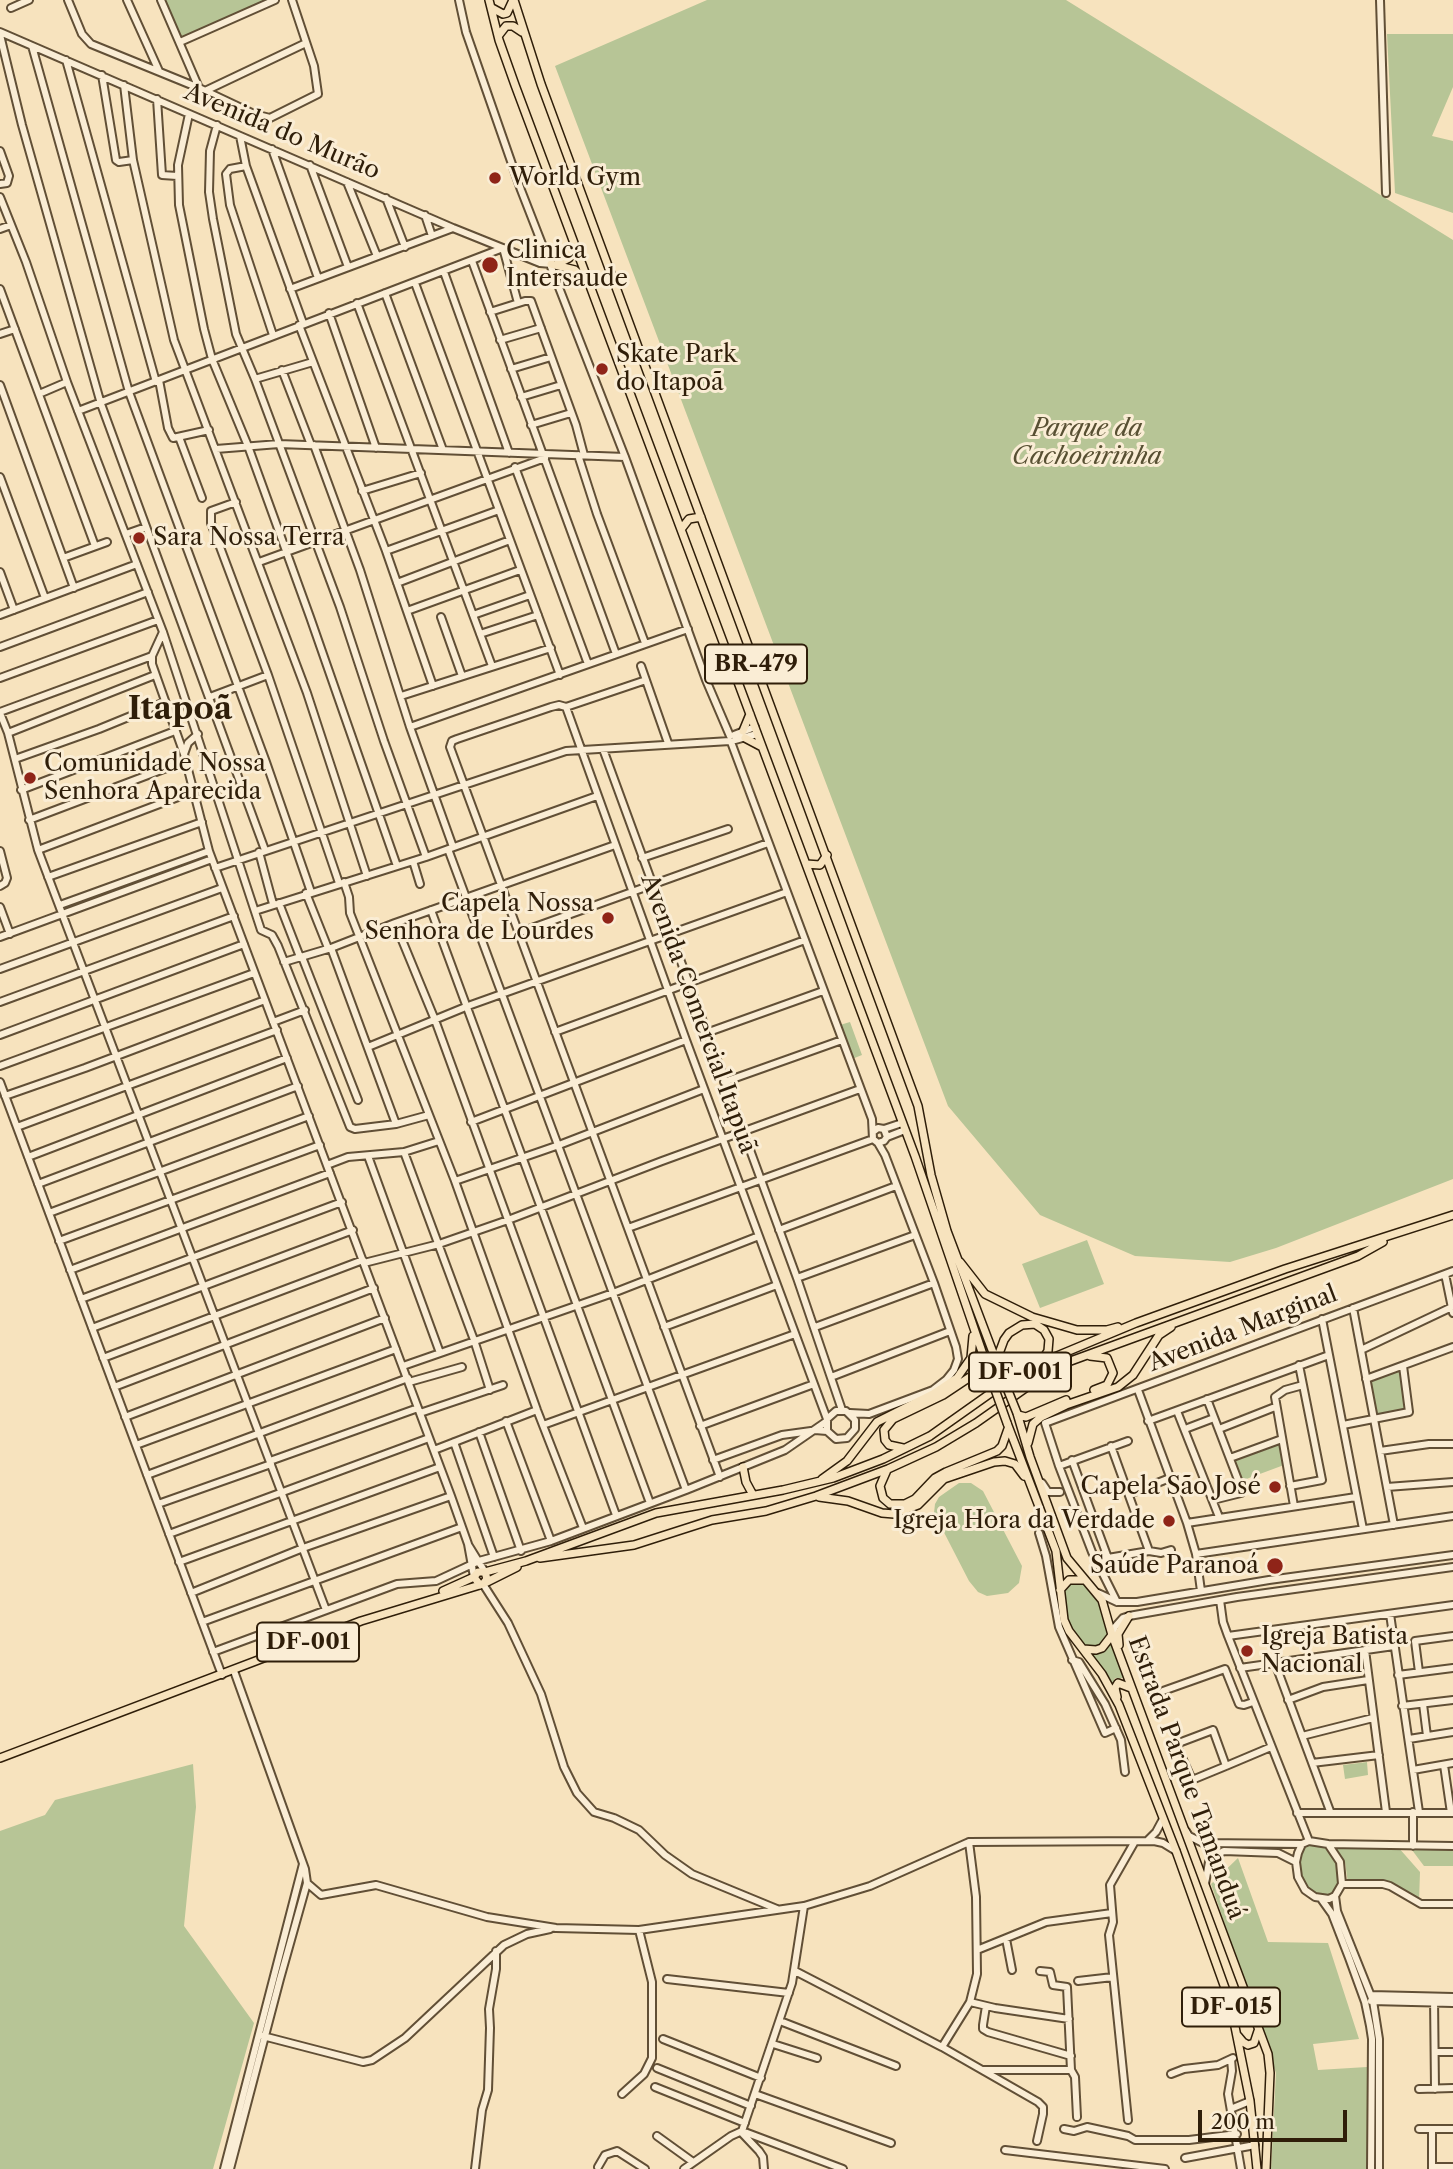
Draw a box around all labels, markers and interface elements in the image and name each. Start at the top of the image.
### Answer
street label: Avenida do Murão [180,78,384,186]
place label: World Gym [509,164,641,192]
marker: World Gym [487,170,503,186]
place label: Clinica Intersaude [506,237,628,293]
marker: Clinica Intersaude [480,255,500,275]
place label: Skate Park do Itapoã [616,341,737,397]
marker: Skate Park do Itapoã [594,361,610,377]
park label: Parque da Cachoeirinha [1012,415,1162,471]
place label: Sara Nossa Terra [153,524,345,552]
marker: Sara Nossa Terra [131,530,147,546]
road number: BR-479 [705,644,807,684]
district label: Itapoã [128,691,232,729]
place label: Comunidade Nossa Senhora Aparecida [44,750,266,806]
marker: Comunidade Nossa Senhora Aparecida [22,770,38,786]
street label: Avenida Comercial Itapuã [634,871,762,1157]
place label: Capela Nossa Senhora de Lourdes [364,890,594,946]
marker: Capela Nossa Senhora de Lourdes [600,910,616,926]
street label: Avenida Marginal [1145,1280,1341,1378]
road number: DF-001 [969,1352,1071,1392]
place label: Capela São José [1081,1473,1261,1501]
marker: Capela São José [1267,1479,1283,1495]
place label: Igreja Hora da Verdade [893,1507,1155,1535]
marker: Igreja Hora da Verdade [1161,1513,1177,1529]
place label: Saúde Paranoá [1090,1552,1259,1580]
marker: Saúde Paranoá [1265,1556,1285,1576]
road number: DF-001 [257,1623,359,1662]
place label: Igreja Batista Nacional [1261,1623,1408,1679]
street label: Estrada Parque Tamanduá [1121,1633,1251,1923]
marker: Igreja Batista Nacional [1239,1643,1255,1659]
road number: DF-015 [1182,1988,1280,2026]
scale bar [1201,2096,1350,2140]
text: 200 m [1211,2109,1275,2134]

